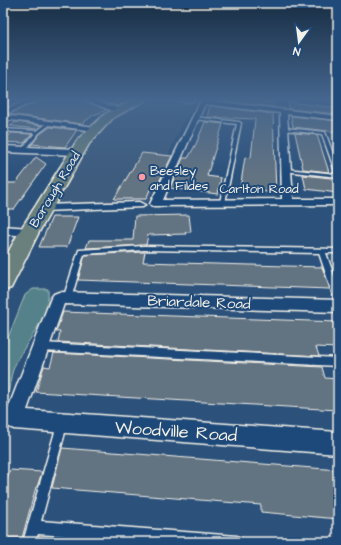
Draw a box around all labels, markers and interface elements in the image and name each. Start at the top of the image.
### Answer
north arrow [279,22,319,62]
text: N [291,43,302,59]
street label: Borough Road [25,148,86,231]
place label: Beesley and Fildes [150,162,209,195]
marker: Beesley and Fildes [137,172,147,182]
street label: Carlton Road [219,180,299,198]
street label: Briardale Road [147,290,251,315]
street label: Woodville Road [114,415,238,448]

